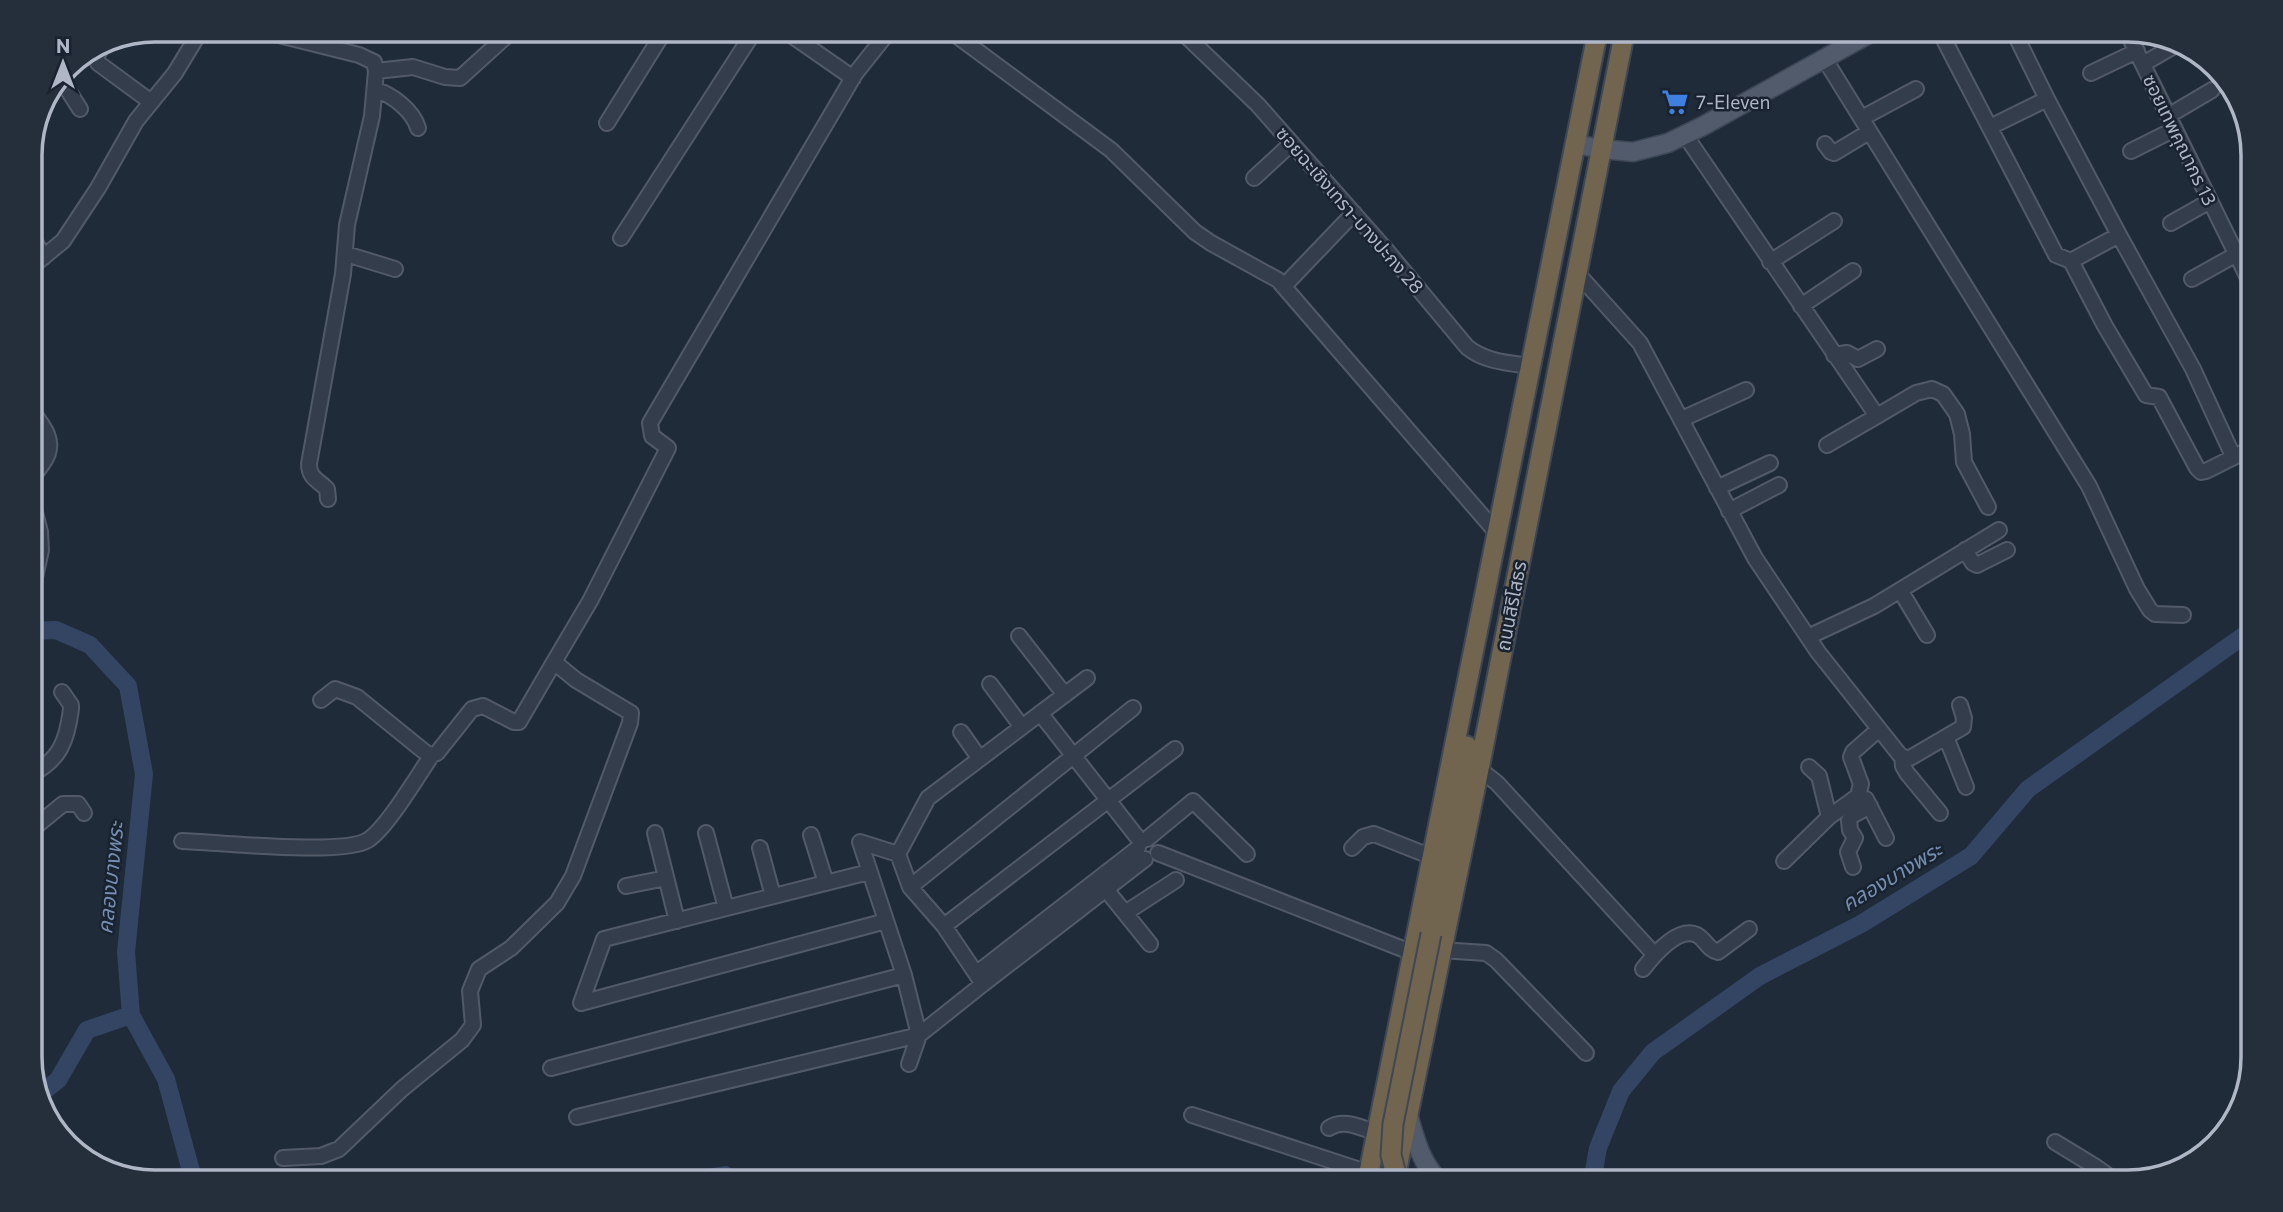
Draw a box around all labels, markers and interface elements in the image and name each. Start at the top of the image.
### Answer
north arrow [28,28,98,98]
text: N [56,34,70,57]
street label: ซอยเทพคุณากร 13 [2138,70,2222,210]
supermarket icon: 7-Eleven [1660,87,1690,117]
place label: 7-Eleven [1696,90,1770,113]
street label: ซอยฉะเชิงเทรา-บางปะกง 28 [1272,122,1429,298]
street label: ถนนสิริโสธร [1491,559,1530,653]
water label: คลองบางพระ [91,819,128,935]
water label: คลองบางพระ [1837,835,1948,915]

